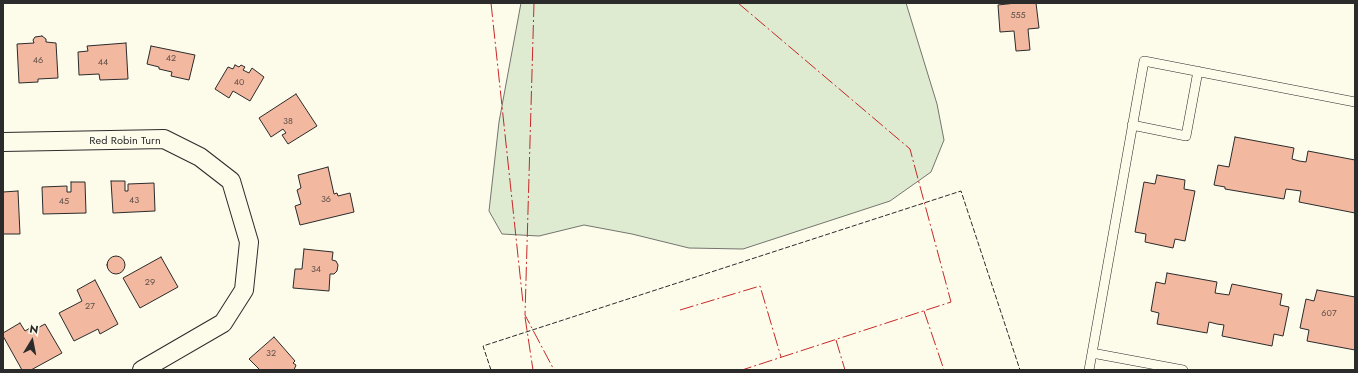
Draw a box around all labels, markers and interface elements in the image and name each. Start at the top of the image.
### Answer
house number: 555 [1010,11,1026,21]
house number: 42 [166,54,176,64]
house number: 46 [33,56,43,66]
house number: 44 [98,58,108,68]
house number: 40 [234,78,244,88]
house number: 38 [283,117,293,127]
street label: Red Robin Turn [89,134,161,148]
house number: 36 [321,195,331,205]
house number: 43 [129,196,139,206]
house number: 45 [59,197,69,207]
house number: 34 [311,265,321,275]
house number: 29 [145,278,155,288]
house number: 27 [85,302,95,312]
house number: 607 [1321,309,1337,319]
north arrow [12,321,52,361]
text: N [28,321,40,338]
house number: 32 [266,349,276,359]

